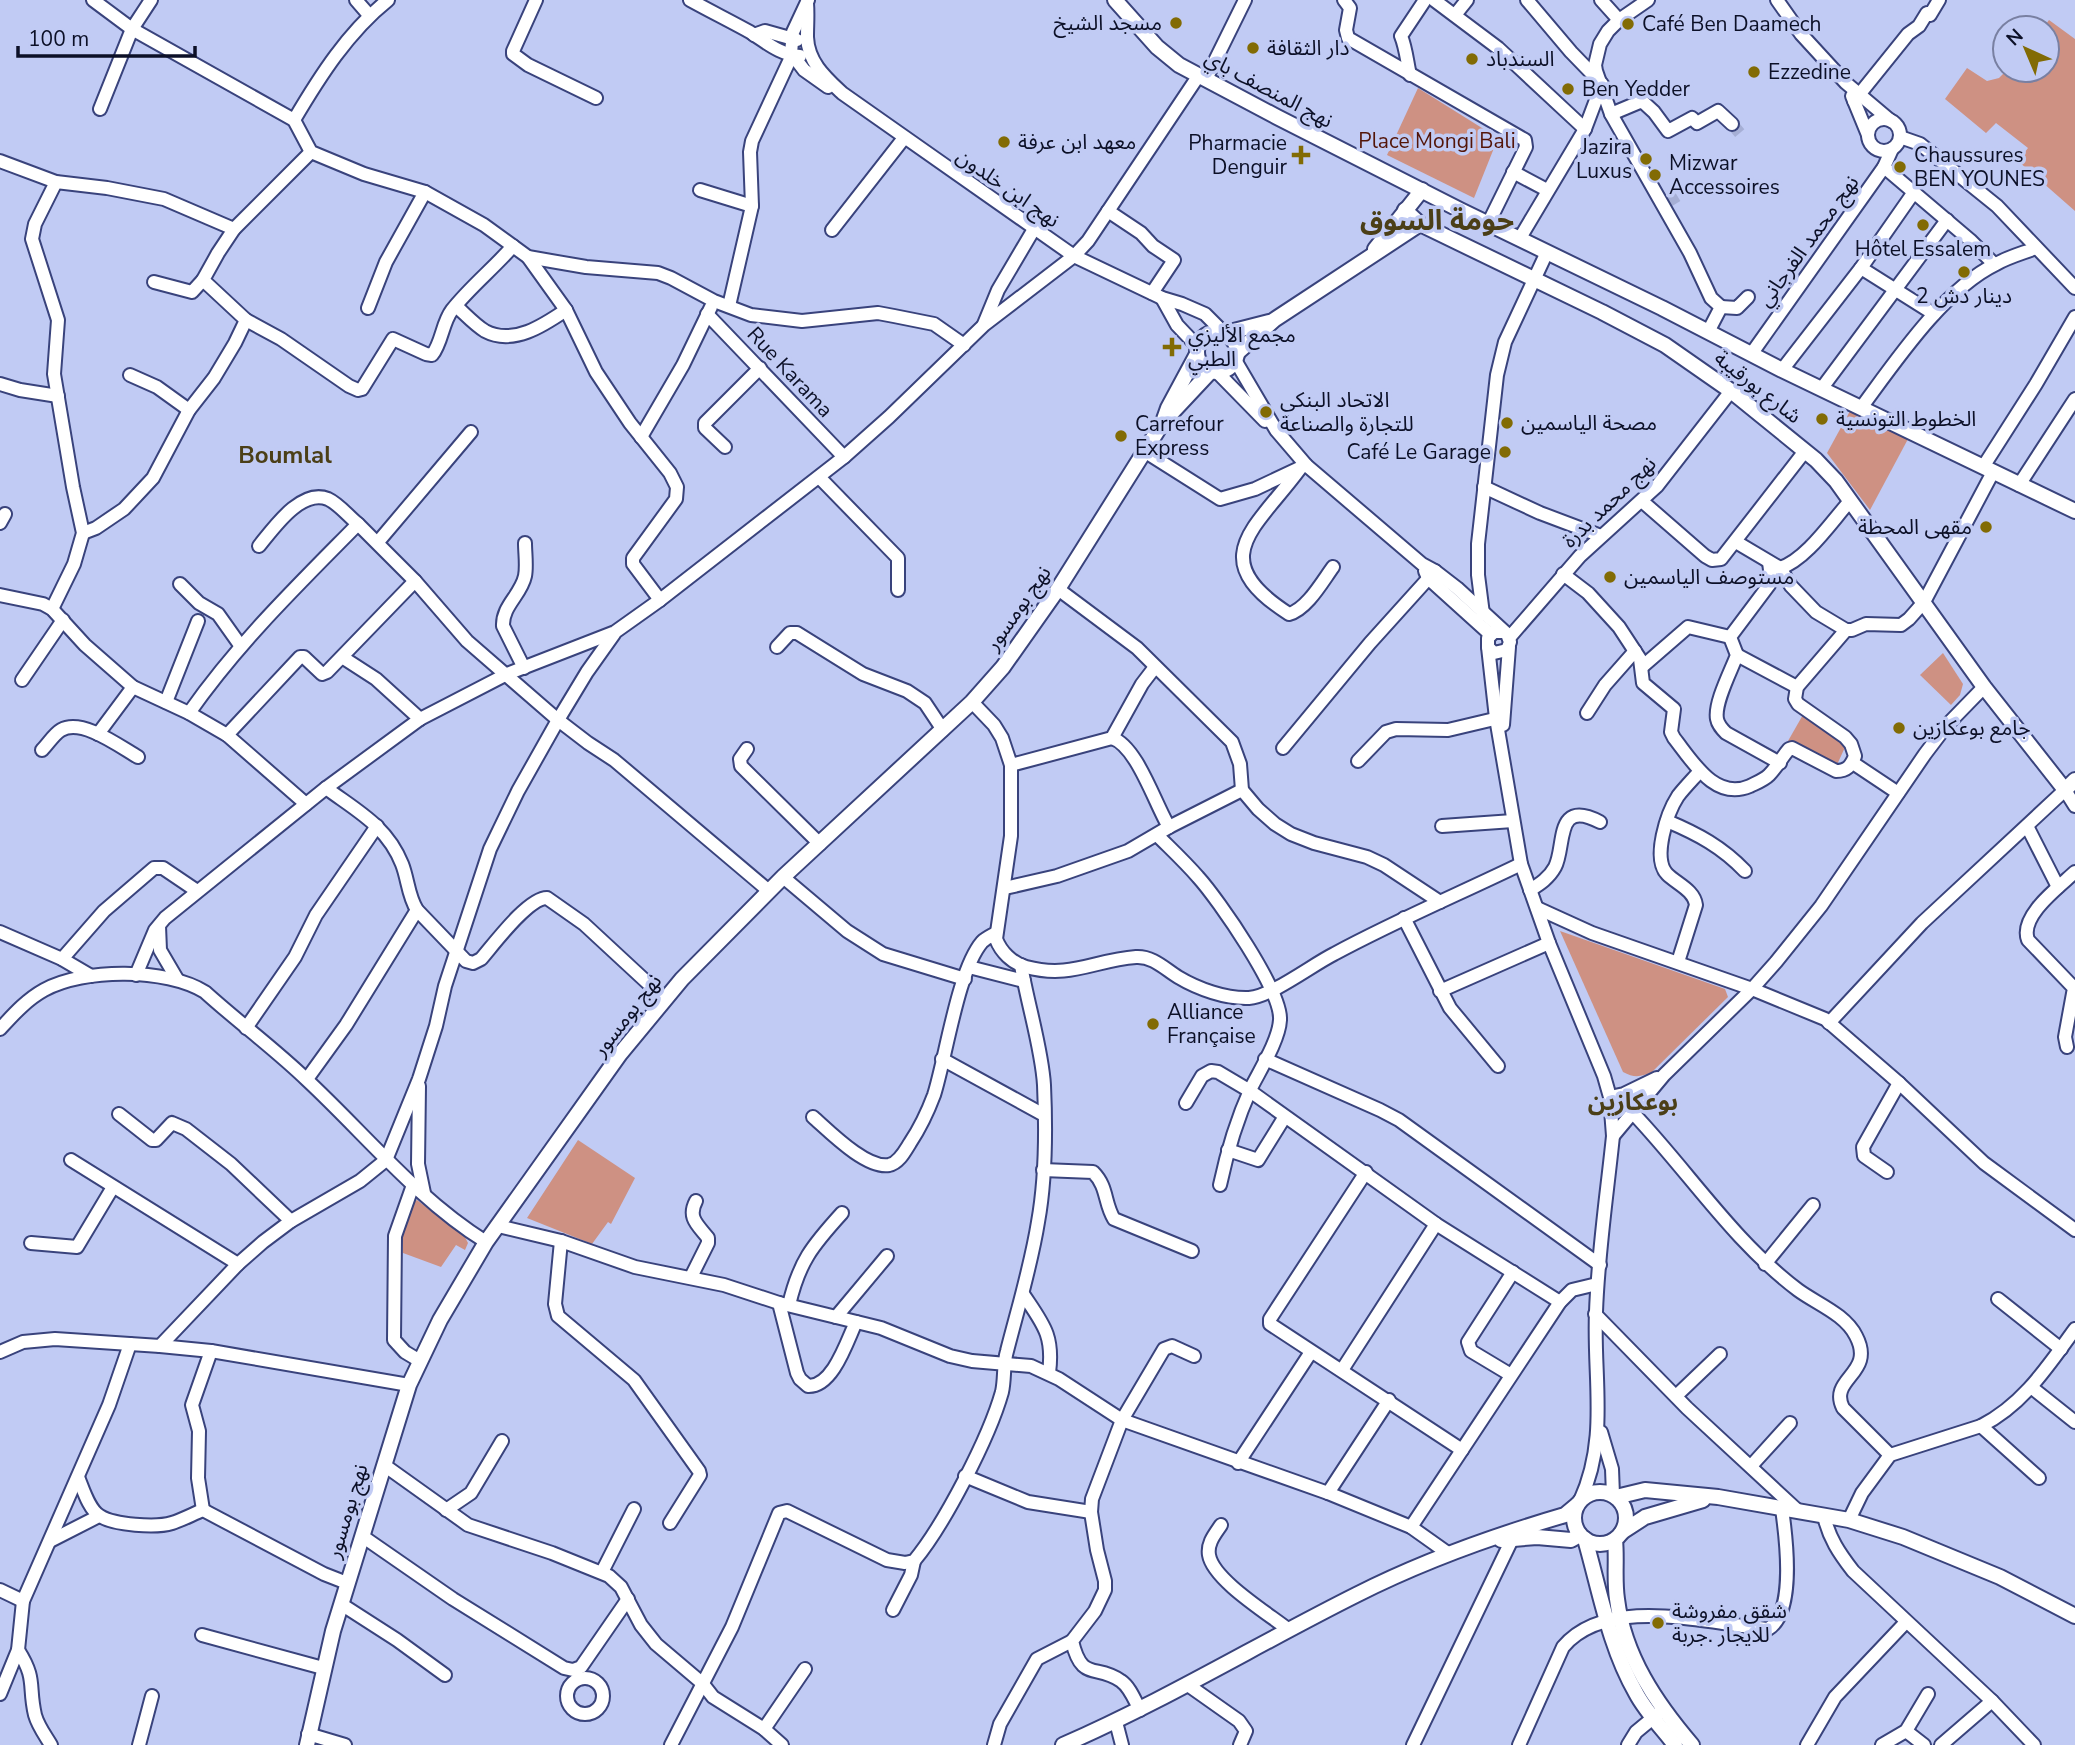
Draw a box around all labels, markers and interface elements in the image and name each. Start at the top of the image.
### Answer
place label: مسجد الشيخ [1053,9,1162,38]
place label: Café Ben Daamech [1642,10,1822,38]
scale bar [18,14,194,58]
north arrow [1991,14,2061,84]
marker: مسجد الشيخ [1168,15,1184,31]
marker: Café Ben Daamech [1620,16,1636,32]
text: N [2001,23,2029,52]
text: 100 m [28,25,89,53]
place label: دار الثقافة [1267,34,1350,62]
marker: دار الثقافة [1245,40,1261,56]
street label: نهج المنصف باي [1199,43,1338,136]
place label: السندباد [1486,45,1554,73]
marker: السندباد [1464,51,1480,67]
place label: Ezzedine [1768,58,1851,86]
marker: Ezzedine [1746,64,1762,80]
place label: Ben Yedder [1582,75,1690,103]
marker: Ben Yedder [1560,81,1576,97]
park label: Place Mongi Bali [1358,127,1516,155]
place label: معهد ابن عرفة [1018,128,1136,156]
place label: Pharmacie Denguir [1188,129,1287,181]
place label: Jazira Luxus [1576,133,1632,185]
marker: معهد ابن عرفة [996,134,1012,150]
place label: Chaussures BEN YOUNES [1914,141,2045,193]
street label: نهج ابن خلدون [950,142,1065,235]
marker: Pharmacie Denguir [1293,147,1309,163]
place label: Mizwar Accessoires [1669,149,1780,201]
marker: Jazira Luxus [1638,151,1654,167]
marker: Chaussures BEN YOUNES [1892,159,1908,175]
marker: Mizwar Accessoires [1647,167,1663,183]
street label: نهج محمد الفرجاني [1751,170,1867,314]
district label: حومة السوق [1360,202,1514,240]
marker: Hôtel Essalem [1915,217,1931,233]
place label: Hôtel Essalem [1855,235,1991,263]
marker: 2 دينار دش [1956,264,1972,280]
place label: 2 دينار دش [1916,282,2012,310]
street label: Rue Karama [741,321,839,423]
place label: مجمع الأليزي الطبي [1188,321,1296,375]
marker: مجمع الأليزي الطبي [1162,337,1182,357]
street label: شارع بورقيبة [1708,344,1807,431]
place label: الاتحاد البنكي للتجارة والصناعة [1280,386,1414,438]
marker: الاتحاد البنكي للتجارة والصناعة [1258,404,1274,420]
place label: الخطوط التونسية [1836,405,1976,433]
place label: مصحة الياسمين [1521,409,1657,437]
place label: Carrefour Express [1135,410,1224,462]
marker: الخطوط التونسية [1814,411,1830,427]
marker: مصحة الياسمين [1499,415,1515,431]
marker: Carrefour Express [1113,428,1129,444]
place label: Café Le Garage [1347,438,1491,466]
district label: Boumlal [238,439,332,471]
marker: Café Le Garage [1497,444,1513,460]
street label: نهج محمد بدرة [1556,450,1663,555]
place label: مقهى المحطة [1858,513,1972,541]
marker: مقهى المحطة [1978,519,1994,535]
street label: نهج بومسور [978,560,1058,657]
place label: مستوصف الياسمين [1624,563,1794,591]
marker: مستوصف الياسمين [1602,569,1618,585]
place label: جامع بوعكازين [1913,714,2031,743]
marker: جامع بوعكازين [1891,720,1907,736]
street label: نهج بومسور [585,968,669,1063]
place label: Alliance Française [1167,998,1256,1050]
marker: Alliance Française [1145,1016,1161,1032]
district label: بوعكازين [1588,1086,1678,1118]
street label: نهج بومسور [319,1460,376,1563]
place label: شقق مفروشة للايجار .جربة [1672,1597,1787,1649]
marker: شقق مفروشة للايجار .جربة [1650,1615,1666,1631]

